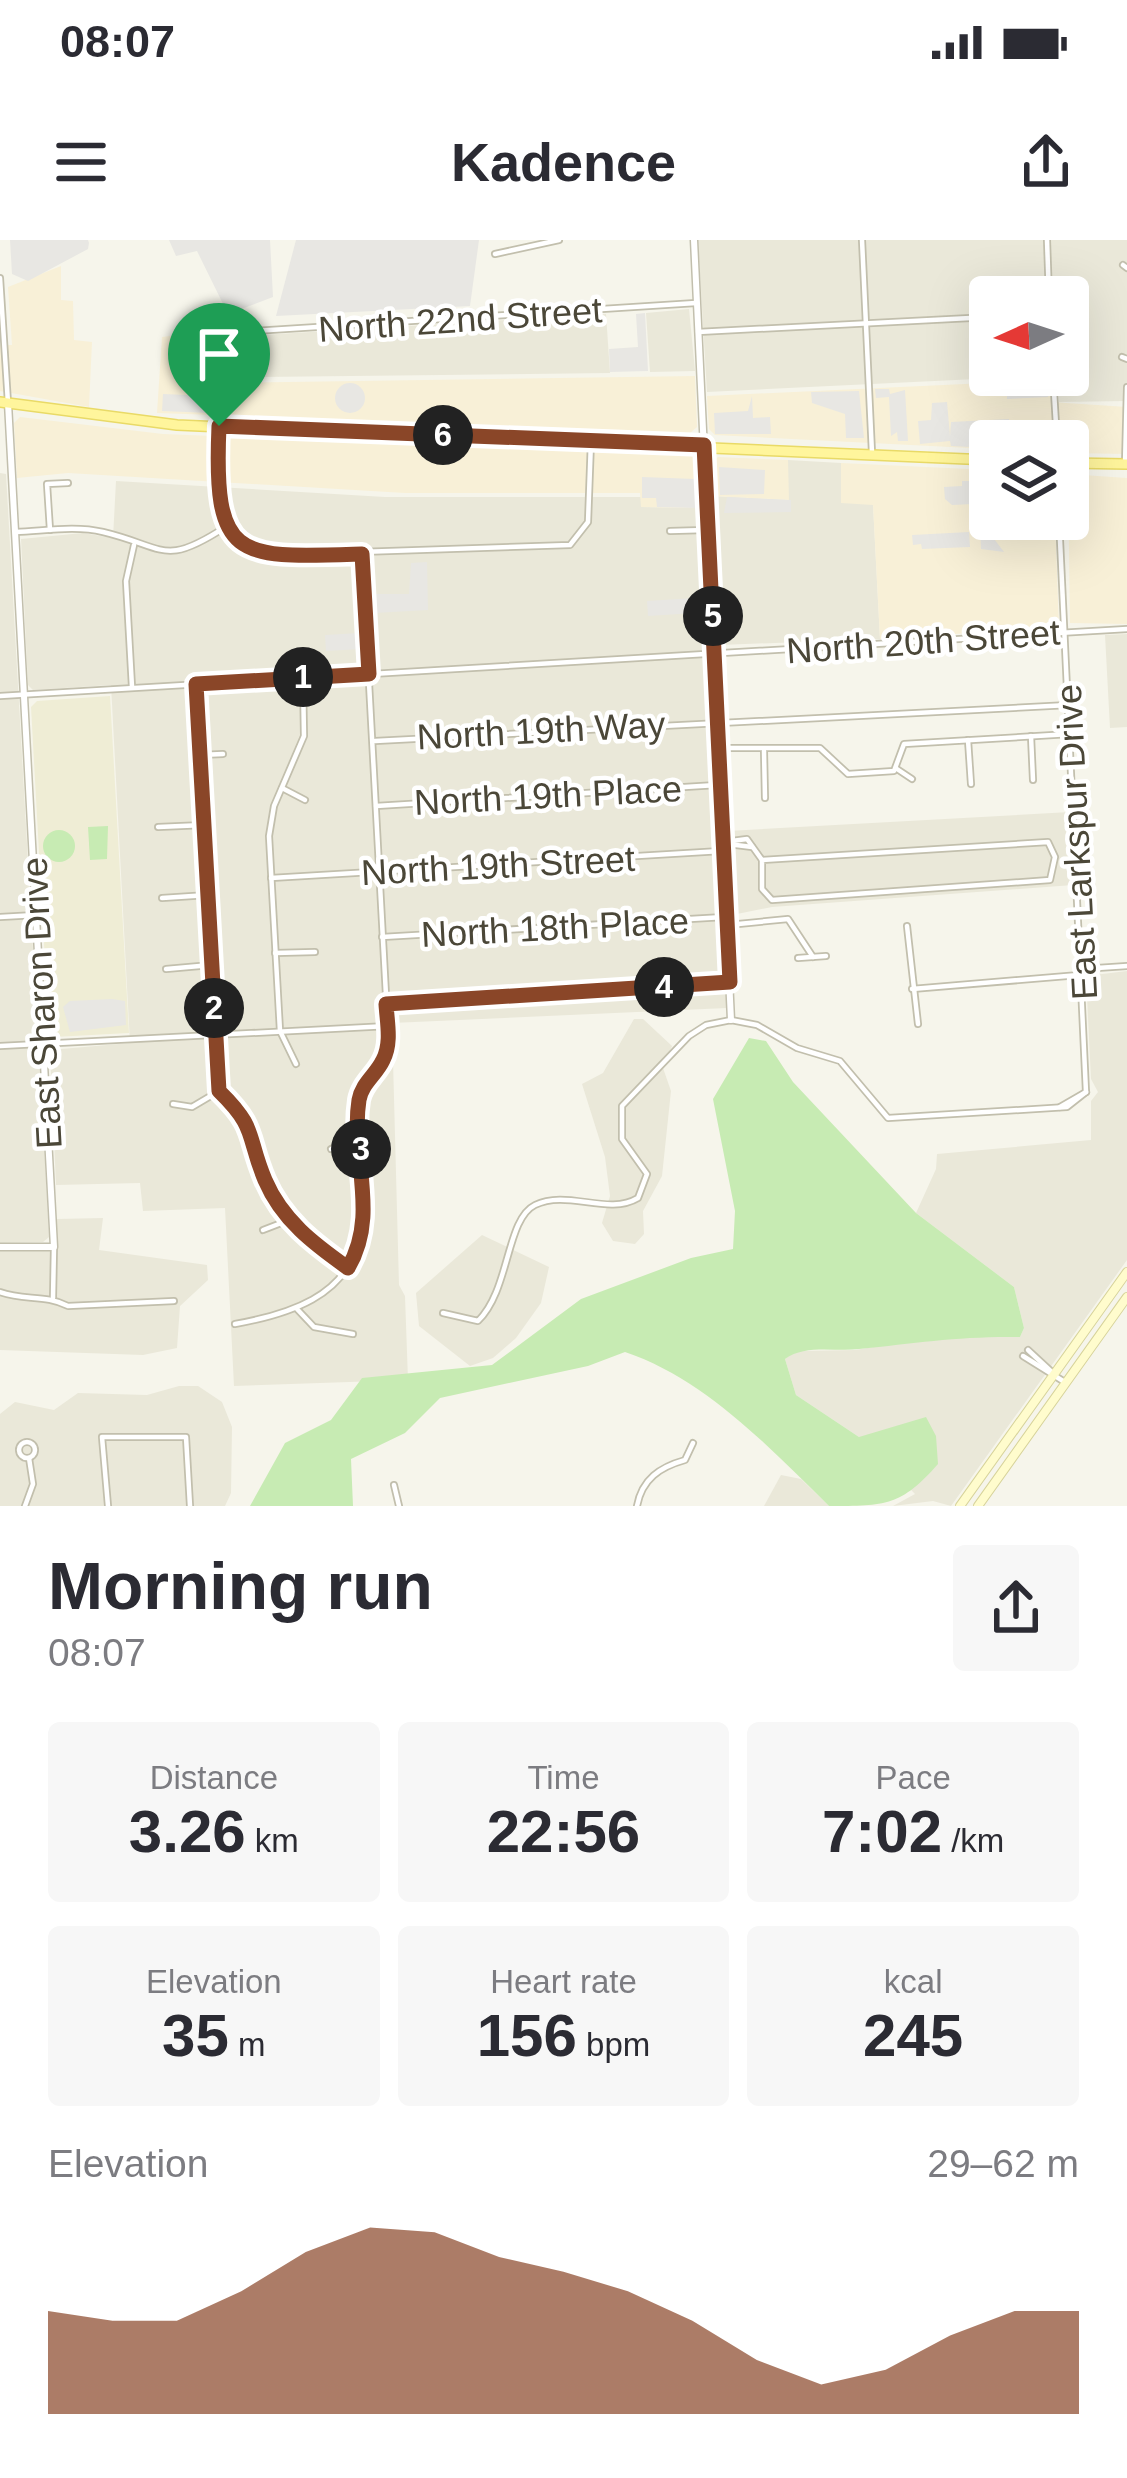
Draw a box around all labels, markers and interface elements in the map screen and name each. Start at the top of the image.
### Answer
text: 08:07 [60,16,175,67]
icon: menu [48,129,114,195]
icon: share [1013,129,1079,195]
text: Kadence [451,132,676,192]
north arrow [969,276,1089,396]
map controls [969,276,1089,540]
street label: North 22nd Street [317,289,603,350]
pin [168,303,270,426]
icon: arrive [186,321,252,387]
pin: 6 [413,405,473,465]
text: 6 [434,416,452,453]
button: layers [969,420,1089,540]
pin: 5 [683,586,743,646]
text: 5 [704,597,722,634]
street label: North 20th Street [785,611,1061,672]
pin: 1 [273,647,333,707]
text: 1 [294,658,312,695]
street label: East Larkspur Drive [1048,683,1105,1001]
street label: North 19th Way [416,704,666,757]
street label: North 19th Place [413,768,683,823]
street label: North 19th Street [360,838,636,893]
street label: East Sharon Drive [13,856,70,1150]
street label: North 18th Place [420,900,690,955]
pin: 4 [634,957,694,1017]
text: 4 [655,968,673,1005]
pin: 2 [184,978,244,1038]
text: 2 [205,989,223,1026]
pin: 3 [331,1119,391,1179]
text: 3 [352,1130,370,1167]
button: share [953,1545,1079,1671]
text: Morning run [48,1549,433,1623]
text: 08:07 [48,1631,146,1674]
text: Distance [150,1759,278,1796]
text: Time [527,1759,600,1796]
text: Pace [876,1759,951,1796]
text: 3.26 [129,1798,246,1865]
text: 22:56 [487,1798,640,1865]
text: 7:02 [822,1798,942,1865]
text: km [246,1822,299,1859]
text: /km [942,1822,1004,1859]
text: Elevation [146,1963,282,2000]
text: Heart rate [490,1963,637,2000]
text: kcal [884,1963,943,2000]
text: 35 [162,2002,229,2069]
text: 156 [477,2002,577,2069]
text: 245 [863,2002,963,2069]
text: m [229,2026,266,2063]
text: bpm [577,2026,650,2063]
text: Elevation [48,2142,208,2185]
text: 29–62 m [927,2142,1079,2185]

